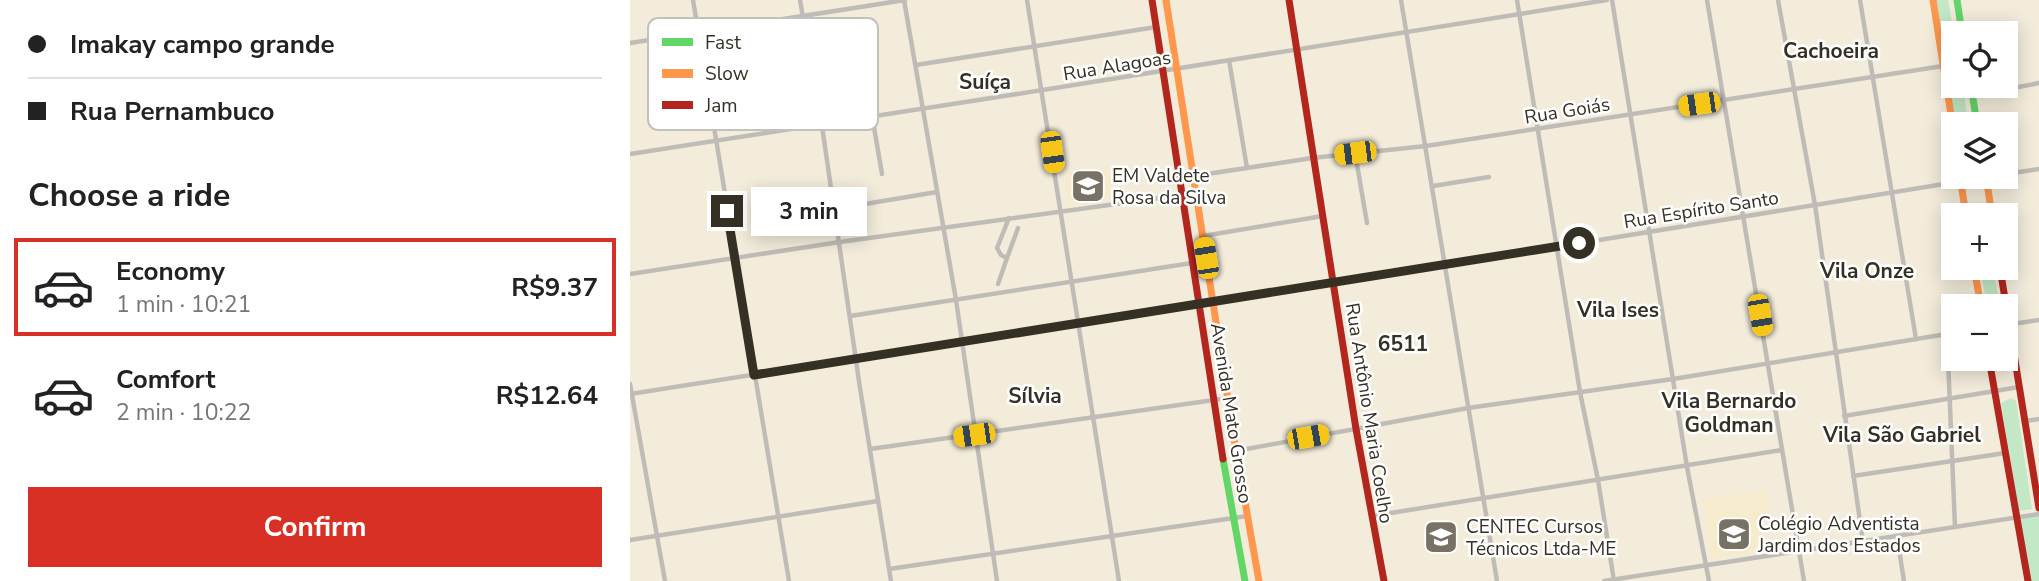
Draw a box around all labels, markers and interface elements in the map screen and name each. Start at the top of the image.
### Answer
legend [648,18,878,130]
map controls [1941,21,2018,371]
button: locate [1941,21,2018,98]
text: Imakay campo grande [70,27,335,62]
text: Fast [705,30,741,56]
district label: Cachoeira [1783,37,1879,65]
street label: Rua Alagoas [1061,45,1173,87]
text: Slow [705,61,749,87]
district label: Suíça [959,68,1011,96]
street label: Rua Goiás [1522,91,1612,131]
car [1677,91,1722,117]
text: Jam [704,93,738,119]
text: Rua Pernambuco [70,94,275,129]
button: layers [1941,112,2018,189]
car [1039,130,1066,174]
car [1333,140,1378,166]
place label: EM Valdete Rosa da Silva [1112,163,1226,211]
school or university icon: EM Valdete Rosa da Silva [1069,167,1107,205]
text: Choose a ride [28,174,230,217]
street label: Rua Espírito Santo [1622,185,1781,235]
callout: 3 min [752,186,867,235]
route end [711,195,743,227]
text: 3 min [779,196,839,227]
button: + [1941,203,2018,280]
route start [1563,227,1595,259]
car [1193,236,1220,280]
text: Economy [116,254,225,289]
icon: car [32,256,95,319]
district label: Vila Onze [1819,257,1914,285]
text: R$9.37 [511,270,598,305]
text: 1 min · 10:21 [116,289,251,320]
car [1747,292,1774,338]
button: − [1941,294,2018,371]
district label: Vila Ises [1576,296,1659,324]
street label: Rua Antônio Maria Coelho [1339,301,1399,525]
street label: Avenida Mato Grosso [1204,321,1258,505]
district label: 6511 [1378,330,1428,358]
text: Comfort [116,362,216,397]
icon: car [32,364,95,427]
text: R$12.64 [496,378,598,413]
district label: Sílvia [1008,382,1062,410]
district label: Vila Bernardo Goldman [1661,387,1796,439]
text: 2 min · 10:22 [116,397,251,428]
district label: Vila São Gabriel [1822,421,1981,449]
car [952,422,997,448]
car [1286,423,1331,451]
button: Confirm [28,487,602,567]
place label: Colégio Adventista Jardim dos Estados [1757,511,1921,559]
place label: CENTEC Cursos Técnicos Ltda-ME [1466,514,1616,562]
school or university icon: Colégio Adventista Jardim dos Estados [1715,515,1753,553]
school or university icon: CENTEC Cursos Técnicos Ltda-ME [1422,518,1460,556]

